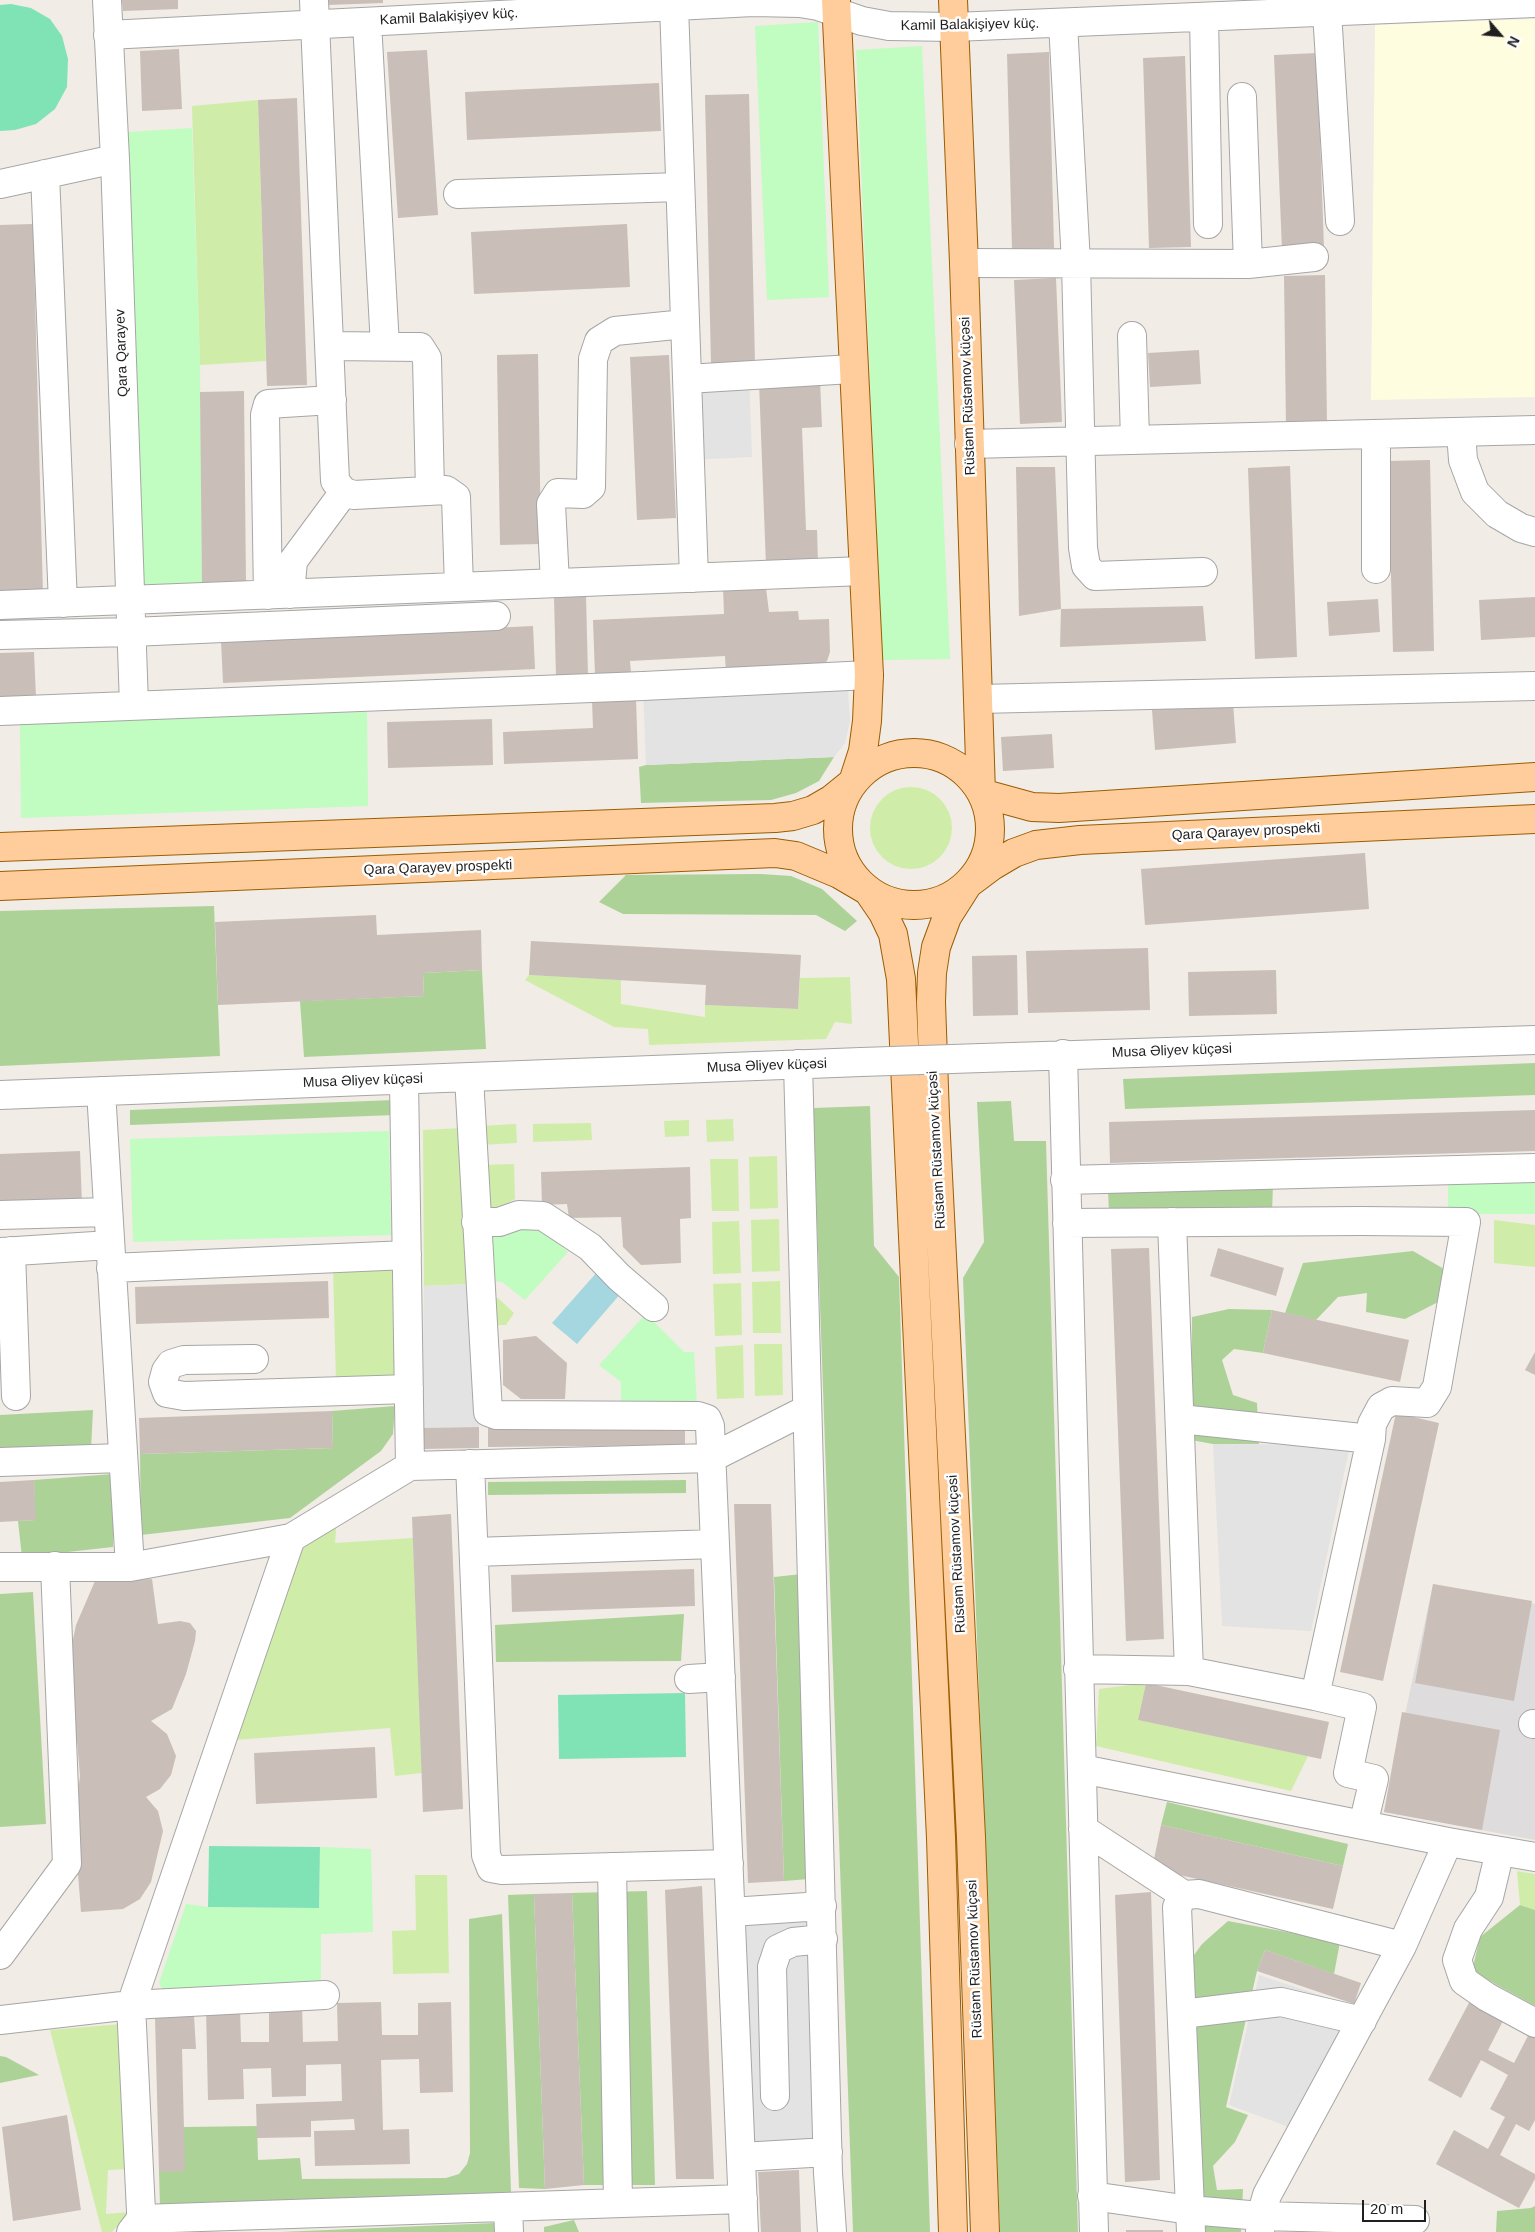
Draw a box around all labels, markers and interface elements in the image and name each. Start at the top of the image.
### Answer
street label: Kamil Balakişiyev küç. [379,5,519,29]
north arrow [1475,10,1525,60]
street label: Kamil Balakişiyev küç. [901,15,1039,35]
text: N [1504,34,1523,50]
street label: Qara Qarayev [112,309,132,397]
street label: Rüstəm Rüstəmov küçəsi [957,316,979,476]
street label: Qara Qarayev prospekti [1171,820,1321,844]
street label: Qara Qarayev prospekti [363,857,513,879]
street label: Musa Əliyev küçəsi [1112,1041,1232,1061]
street label: Musa Əliyev küçəsi [707,1056,827,1076]
street label: Rüstəm Rüstəmov küçəsi [924,1070,950,1230]
street label: Musa Əliyev küçəsi [303,1071,423,1091]
street label: Rüstəm Rüstəmov küçəsi [944,1474,970,1634]
street label: Rüstəm Rüstəmov küçəsi [964,1879,986,2039]
scale bar [1365,2190,1429,2222]
text: 20 m [1370,2200,1403,2217]

